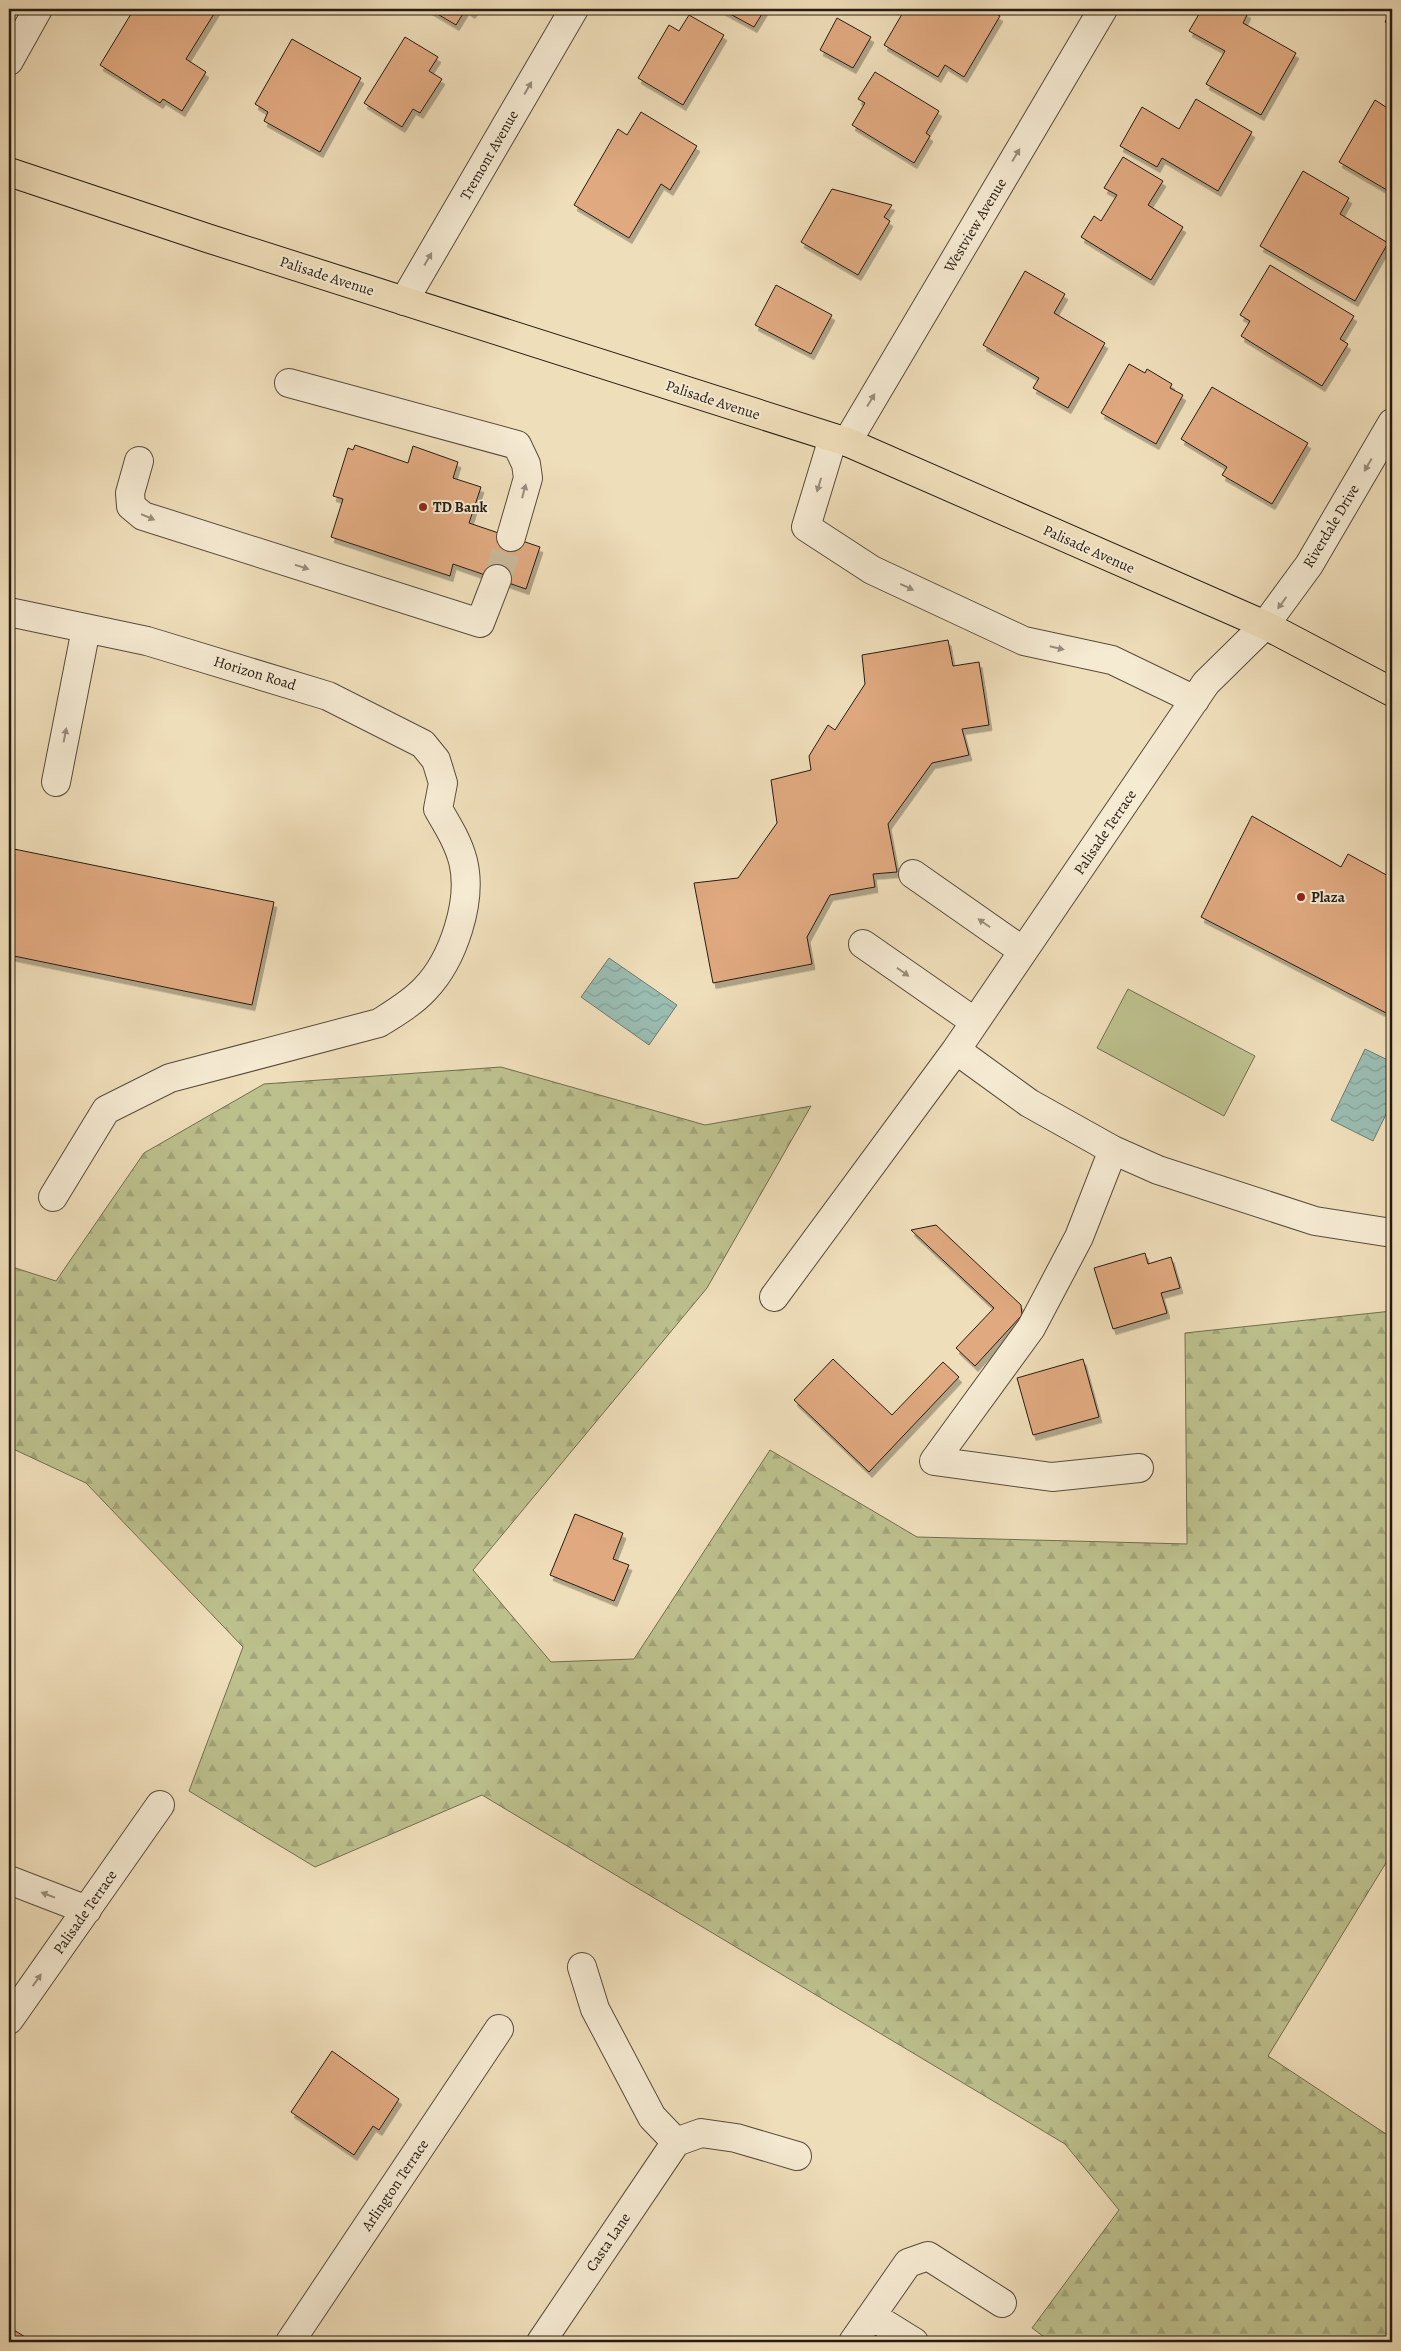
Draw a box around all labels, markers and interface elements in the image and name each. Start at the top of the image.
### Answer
one-way arrow [523,81,532,94]
street label: Tremont Avenue [455,106,523,204]
one-way arrow [1012,148,1021,161]
street label: Westview Avenue [939,174,1011,277]
street label: Palisade Avenue [277,251,377,301]
one-way arrow [424,252,433,265]
street label: Palisade Avenue [663,375,763,425]
one-way arrow [867,394,876,407]
one-way arrow [1363,459,1372,472]
one-way arrow [814,477,822,492]
street label: Riverdale Drive [1298,480,1364,571]
one-way arrow [521,483,529,498]
place label: TD Bank [433,497,488,517]
marker: TD Bank [417,501,429,513]
one-way arrow [141,513,155,521]
street label: Palisade Avenue [1040,520,1138,578]
one-way arrow [295,563,310,571]
one-way arrow [900,583,914,591]
one-way arrow [1276,596,1287,609]
one-way arrow [1050,644,1065,652]
street label: Horizon Road [211,651,300,695]
one-way arrow [62,726,70,742]
street label: Palisade Terrace [1069,785,1141,879]
place label: Plaza [1311,887,1346,907]
marker: Plaza [1295,891,1307,903]
one-way arrow [977,918,990,928]
one-way arrow [896,967,910,977]
street label: Palisade Terrace [48,1866,122,1958]
one-way arrow [40,1891,55,1899]
one-way arrow [32,1973,42,1987]
street label: Arlington Terrace [356,2135,433,2236]
street label: Casta Lane [581,2208,635,2275]

